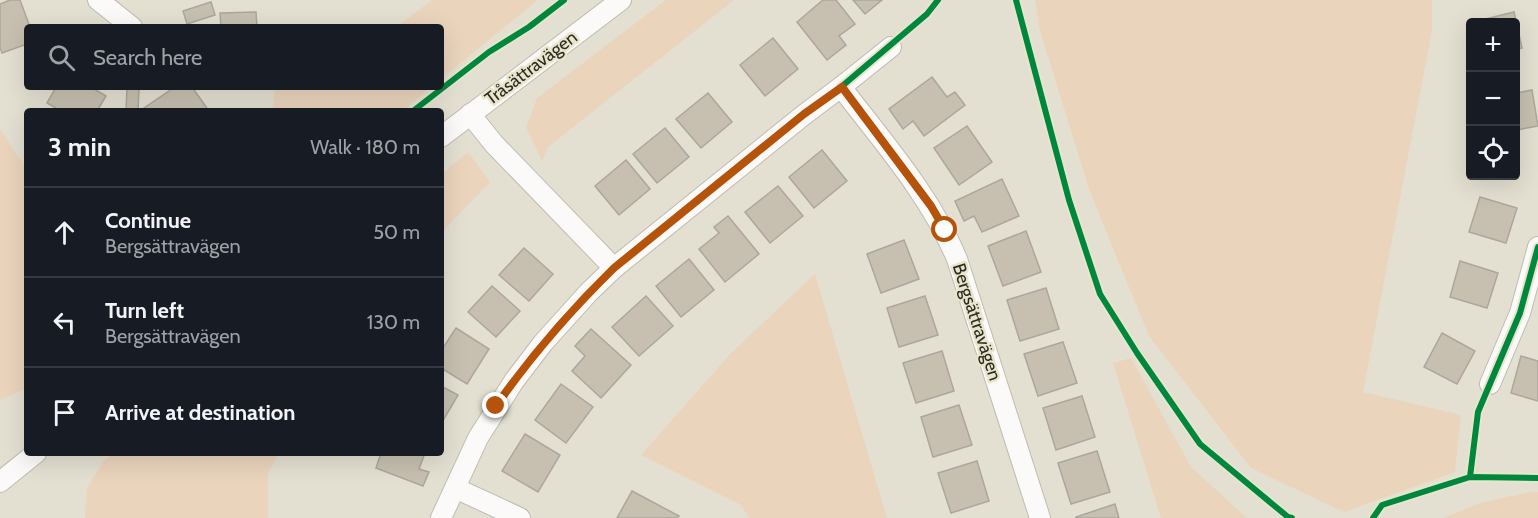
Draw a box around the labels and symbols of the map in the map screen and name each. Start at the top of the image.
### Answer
street label: Tråsättravägen [481,26,581,110]
route start [931,216,957,242]
street label: Bergsättravägen [948,261,1006,383]
route end [482,392,508,418]

